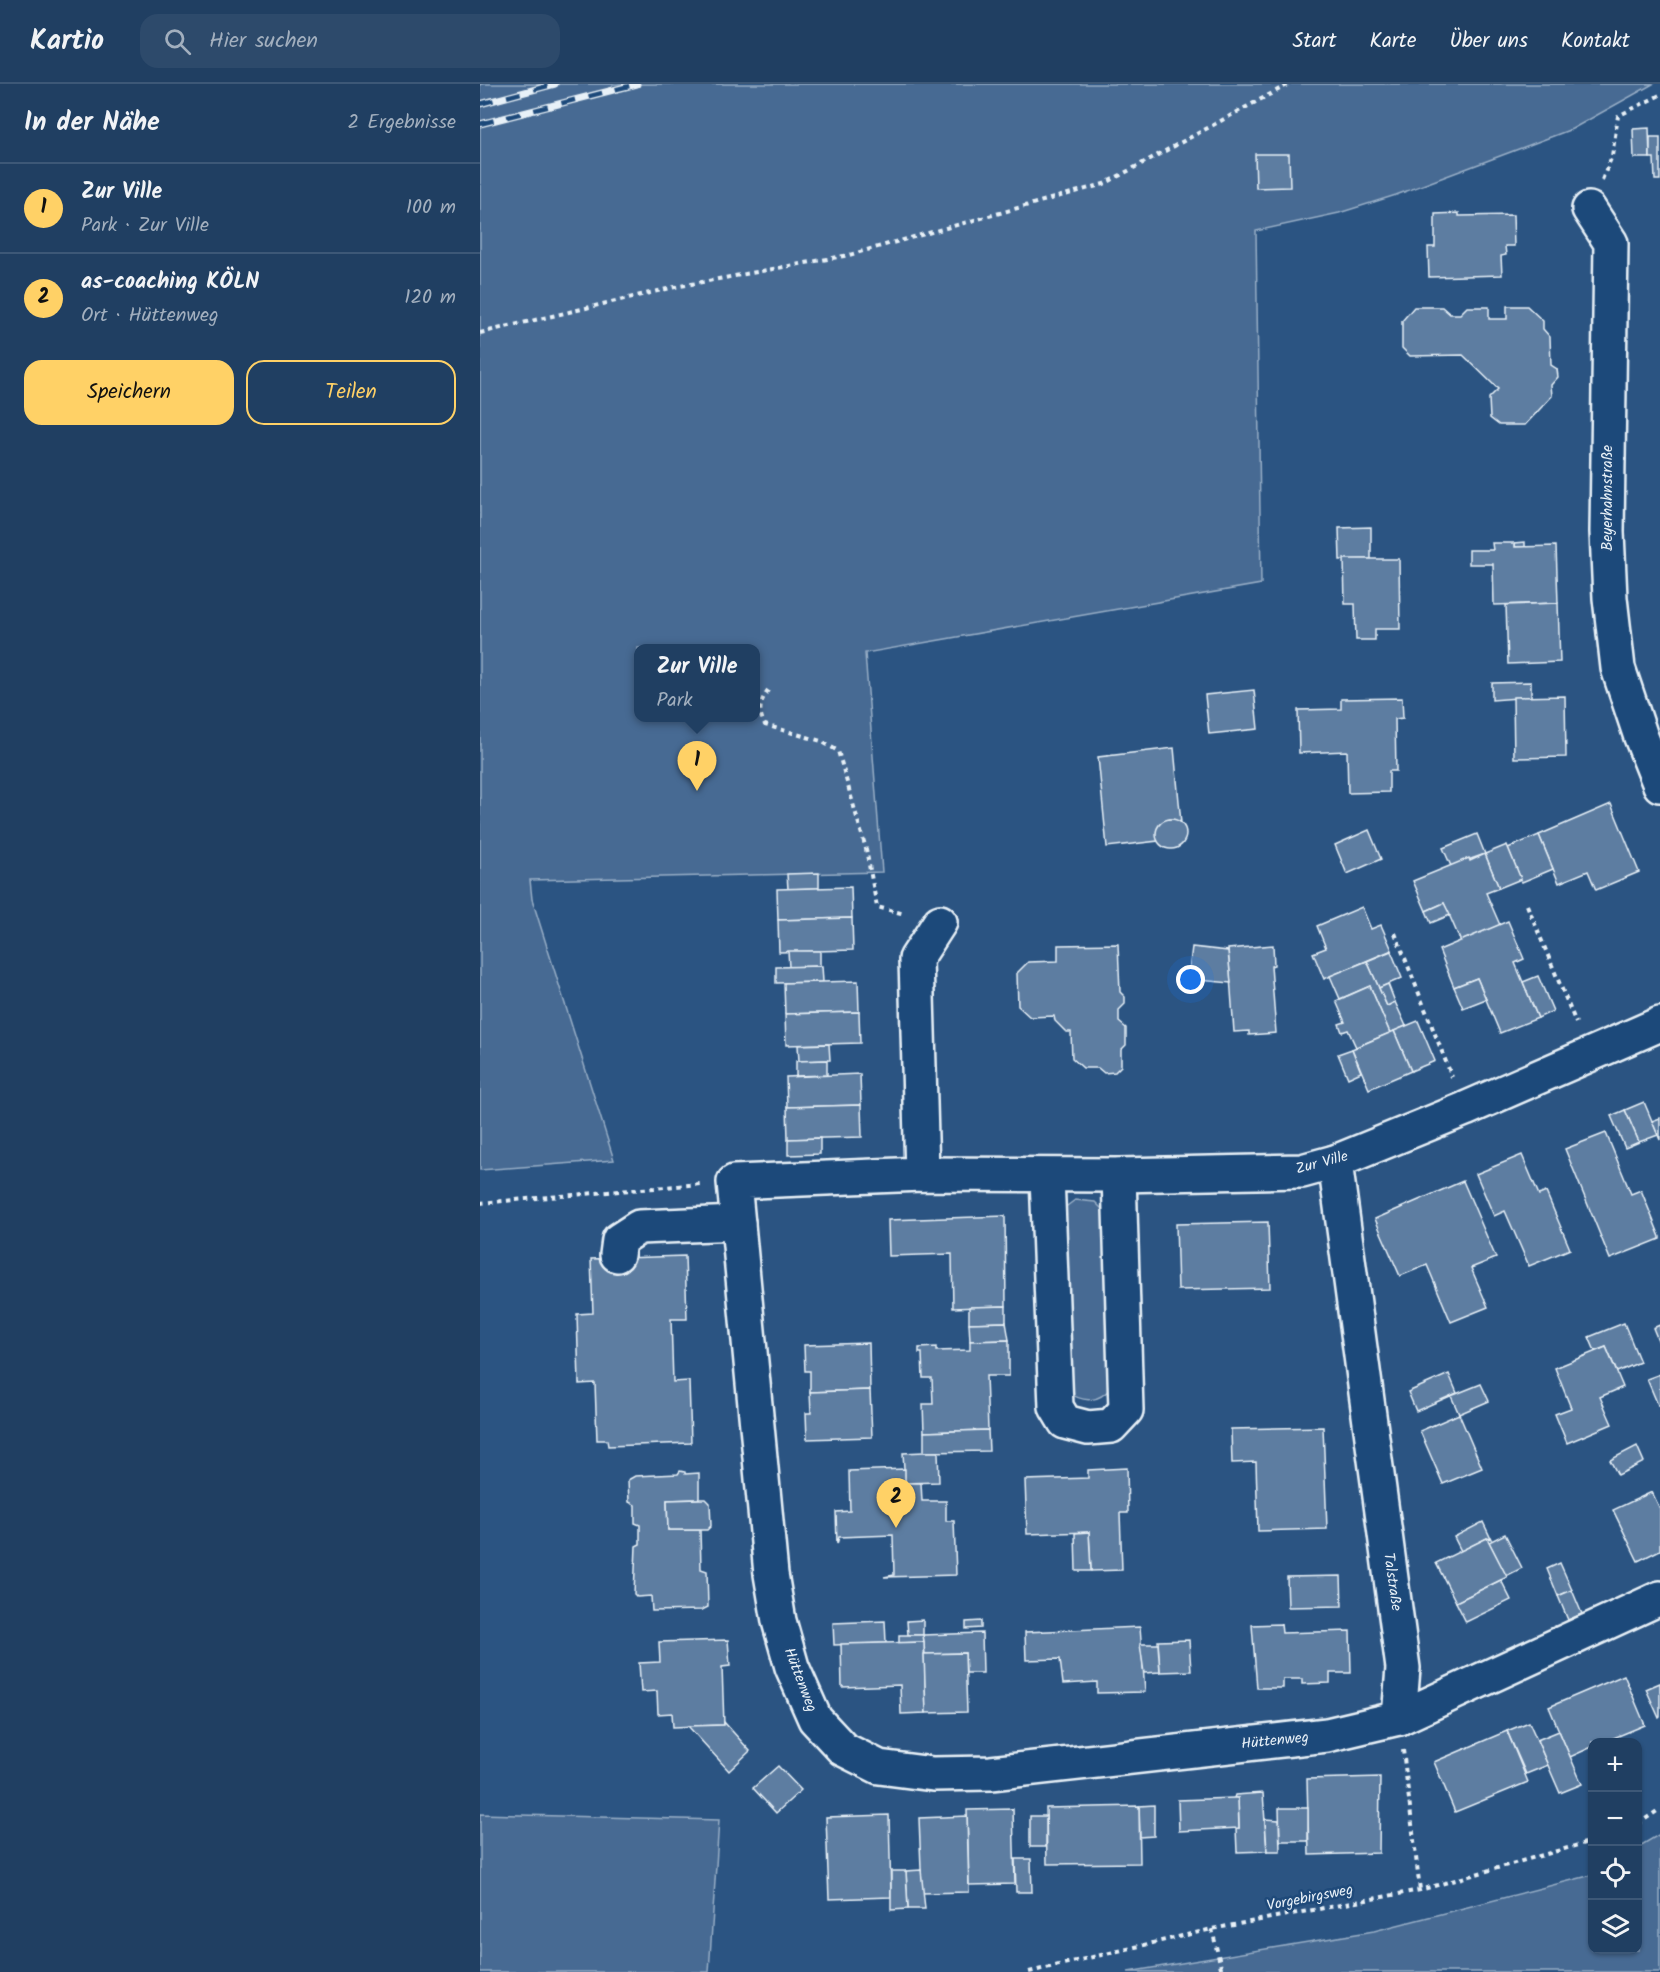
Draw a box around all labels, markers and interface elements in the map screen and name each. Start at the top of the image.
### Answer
search box [140,14,560,68]
text: Kartio [30,19,104,64]
text: Hier suchen [209,24,318,59]
icon: search [161,25,194,58]
text: Start [1292,25,1337,58]
text: Karte [1370,25,1416,58]
text: Über uns [1449,25,1528,58]
text: Kontakt [1561,25,1630,58]
text: In der Nähe [24,102,160,144]
text: 2 Ergebnisse [348,107,456,139]
text: Zur Ville [81,175,162,210]
text: 1 [40,192,47,224]
text: 100 m [406,192,456,224]
text: Park · Zur Ville [81,210,209,242]
text: as-coaching KÖLN [81,265,259,300]
text: 2 [38,282,49,314]
text: 120 m [404,282,456,314]
text: Ort · Hüttenweg [81,300,218,332]
button: Speichern [24,360,234,425]
button: Teilen [246,360,456,425]
street label: Beyerhahnstraße [1596,445,1620,551]
popup [634,644,760,722]
text: Zur Ville [656,650,738,685]
text: Park [656,685,693,717]
pin: 1 [678,742,716,791]
your location [1176,965,1205,994]
street label: Zur Ville [1293,1144,1351,1181]
pin: 2 [876,1478,916,1528]
street label: Talstraße [1376,1551,1408,1613]
street label: Hüttenweg [777,1644,823,1716]
street label: Hüttenweg [1240,1726,1310,1756]
map controls [1588,1738,1642,1954]
button: + [1588,1738,1642,1792]
button: − [1588,1792,1642,1846]
button: locate [1588,1846,1642,1900]
street label: Vorgebirgsweg [1265,1878,1355,1918]
button: layers [1588,1900,1642,1954]

